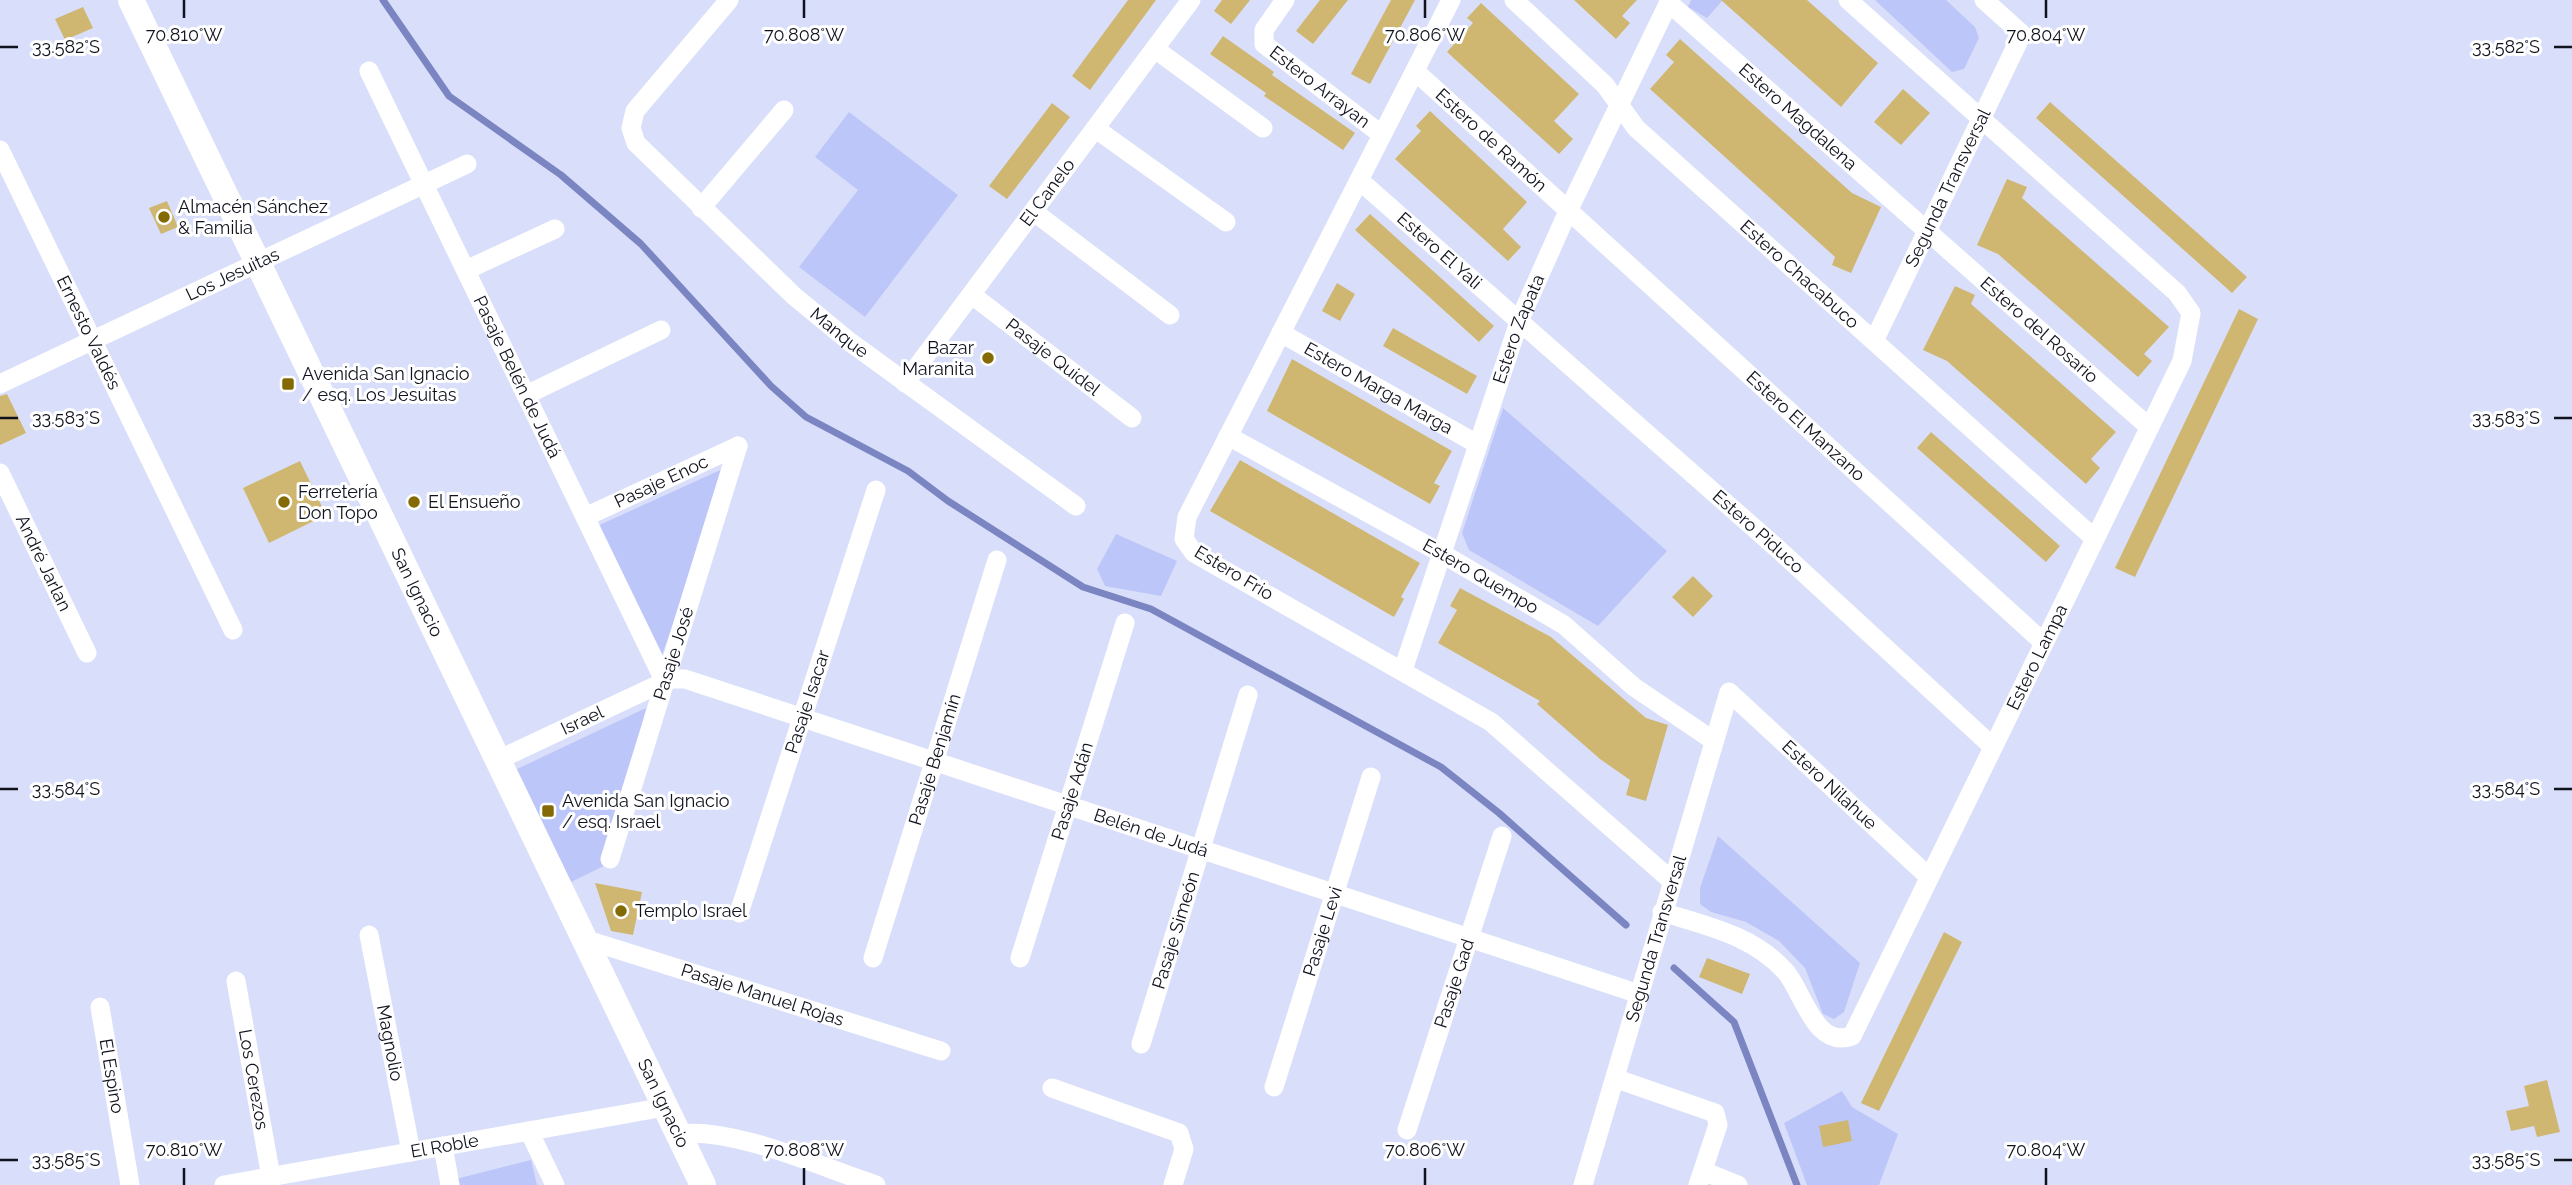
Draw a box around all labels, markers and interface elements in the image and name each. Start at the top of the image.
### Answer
text: 70.810°W [146,24,222,45]
text: 70.808°W [764,24,844,45]
text: 70.806°W [1385,24,1465,45]
text: 70.804°W [2007,24,2086,45]
text: 33.582°S [32,36,100,57]
text: 33.582°S [2472,36,2540,57]
street label: Estero Arrayan [1266,41,1374,132]
street label: Estero Magdalena [1735,59,1862,174]
street label: Estero de Ramón [1432,84,1552,196]
street label: Segunda Transversal [1900,105,1994,270]
street label: El Canelo [1015,154,1079,230]
place label: Almacén Sánchez & Familia [178,196,328,238]
street label: Estero El Yali [1393,208,1486,293]
marker: Almacén Sánchez & Familia [156,209,172,225]
street label: Estero Chacabuco [1736,215,1864,333]
street label: Los Jesuitas [182,243,283,305]
street label: Estero Zapata [1488,271,1549,386]
street label: Ernesto Valdés [53,272,126,393]
street label: Estero del Rosario [1976,272,2103,387]
street label: Pasaje Belén de Judá [469,292,566,461]
street label: Manque [806,303,873,362]
street label: Pasaje Quidel [1002,314,1105,400]
place label: Bazar Maranita [902,337,975,379]
street label: Estero Marga Marga [1301,337,1457,438]
marker: Bazar Maranita [980,350,996,366]
place label: Avenida San Ignacio / esq. Los Jesuitas [302,363,470,405]
street label: Estero El Manzano [1742,367,1870,485]
marker: Avenida San Ignacio / esq. Los Jesuitas [280,376,296,392]
text: 33.583°S [32,407,100,428]
text: 33.583°S [2472,407,2540,428]
street label: Pasaje Enoc [611,450,711,512]
place label: Ferretería Don Topo [298,481,378,523]
street label: Estero Piduco [1708,485,1809,578]
place label: El Ensueño [428,491,521,512]
marker: Ferretería Don Topo [276,494,292,510]
marker: El Ensueño [406,494,422,510]
street label: André Jarlan [12,511,76,614]
street label: Estero Quempo [1419,534,1543,618]
street label: Estero Frio [1191,541,1278,604]
street label: San Ignacio [387,544,448,640]
street label: Estero Lampa [2002,601,2071,713]
street label: Pasaje José [649,604,698,703]
street label: Pasaje Isacar [780,647,834,756]
street label: Pasaje Benjamín [904,691,965,828]
street label: Israel [557,701,607,739]
street label: Estero Nilahue [1778,735,1882,834]
street label: Pasaje Adán [1047,739,1097,842]
text: 33.584°S [32,778,100,799]
text: 33.584°S [2472,778,2540,799]
place label: Avenida San Ignacio / esq. Israel [562,790,730,832]
marker: Avenida San Ignacio / esq. Israel [540,803,556,819]
street label: Belén de Judá [1091,804,1211,861]
street label: Segunda Transversal [1621,852,1690,1024]
street label: Pasaje Simeón [1148,869,1203,991]
street label: Pasaje Levi [1298,884,1346,979]
place label: Templo Israel [635,900,747,921]
marker: Templo Israel [613,903,629,919]
street label: Pasaje Gad [1430,936,1478,1031]
street label: Pasaje Manuel Rojas [678,959,847,1030]
street label: Magnolio [373,1003,408,1083]
street label: Los Cerezos [235,1027,273,1132]
street label: El Espino [95,1037,129,1115]
street label: San Ignacio [634,1055,694,1151]
street label: El Roble [409,1129,481,1162]
text: 70.810°W [146,1139,222,1160]
text: 70.808°W [764,1139,844,1160]
text: 70.806°W [1385,1139,1465,1160]
text: 70.804°W [2007,1139,2086,1160]
text: 33.585°S [32,1149,100,1170]
text: 33.585°S [2472,1149,2540,1170]

